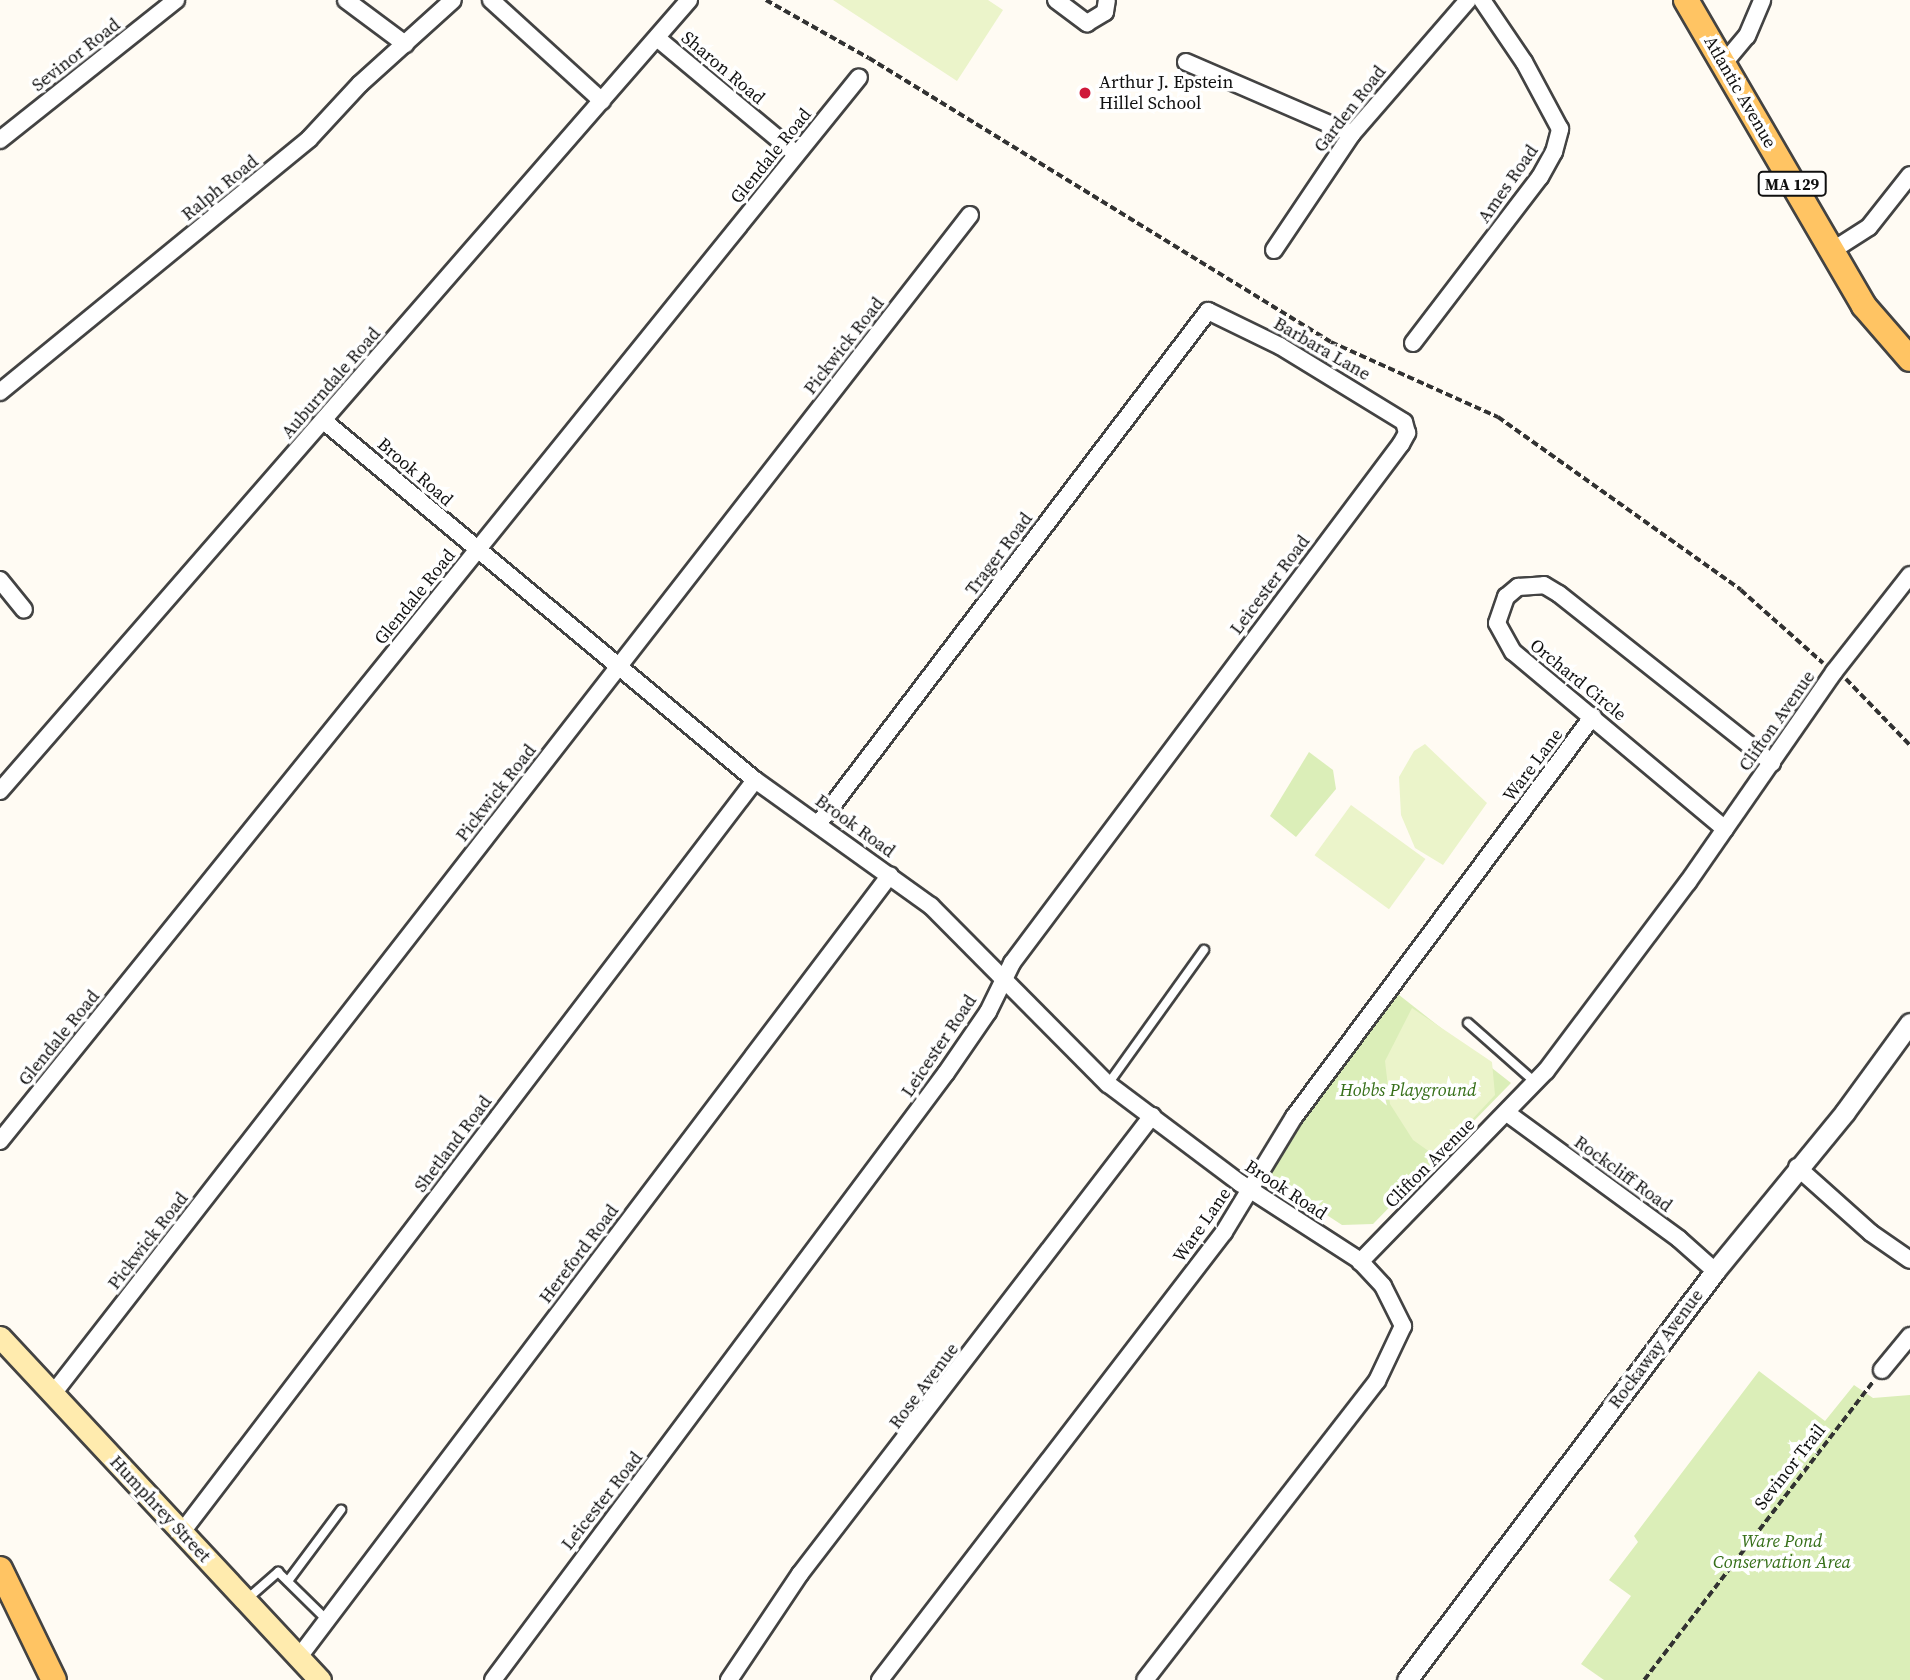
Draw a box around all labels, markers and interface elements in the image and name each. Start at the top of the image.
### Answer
street label: Sevinor Road [28,14,124,96]
street label: Sharon Road [677,27,769,109]
street label: Atlantic Avenue [1699,32,1781,152]
street label: Garden Road [1309,61,1391,157]
place label: Arthur J. Epstein Hillel School [1099,72,1233,114]
marker: Arthur J. Epstein Hillel School [1077,85,1093,101]
street label: Glendale Road [726,104,816,208]
street label: Ames Road [1473,141,1543,227]
street label: Ralph Road [177,151,263,225]
road number: MA 129 [1757,172,1827,196]
street label: Pickwick Road [799,293,889,399]
street label: Barbara Lane [1270,313,1374,385]
street label: Auburndale Road [277,323,385,443]
street label: Brook Road [373,433,457,511]
street label: Trager Road [961,509,1037,599]
street label: Leicester Road [1226,531,1314,639]
street label: Glendale Road [370,545,460,649]
street label: Orchard Circle [1525,635,1631,725]
street label: Clifton Avenue [1734,667,1820,775]
street label: Ware Lane [1499,724,1567,806]
street label: Pickwick Road [451,740,541,846]
street label: Brook Road [811,790,899,862]
street label: Glendale Road [14,986,104,1090]
street label: Leicester Road [897,991,981,1101]
park label: Hobbs Playground [1340,1079,1476,1101]
street label: Shetland Road [410,1091,496,1197]
street label: Clifton Avenue [1381,1114,1479,1212]
street label: Rockcliff Road [1570,1131,1676,1217]
street label: Brook Road [1241,1156,1331,1224]
street label: Ware Lane [1169,1184,1235,1266]
street label: Pickwick Road [103,1188,193,1294]
street label: Hereford Road [535,1200,623,1308]
street label: Rockaway Avenue [1604,1285,1708,1413]
street label: Rose Avenue [885,1339,963,1433]
street label: Sevinor Trail [1750,1420,1830,1514]
street label: Leicester Road [557,1448,647,1554]
street label: Humphrey Street [105,1451,215,1567]
park label: Ware Pond Conservation Area [1713,1531,1851,1574]

